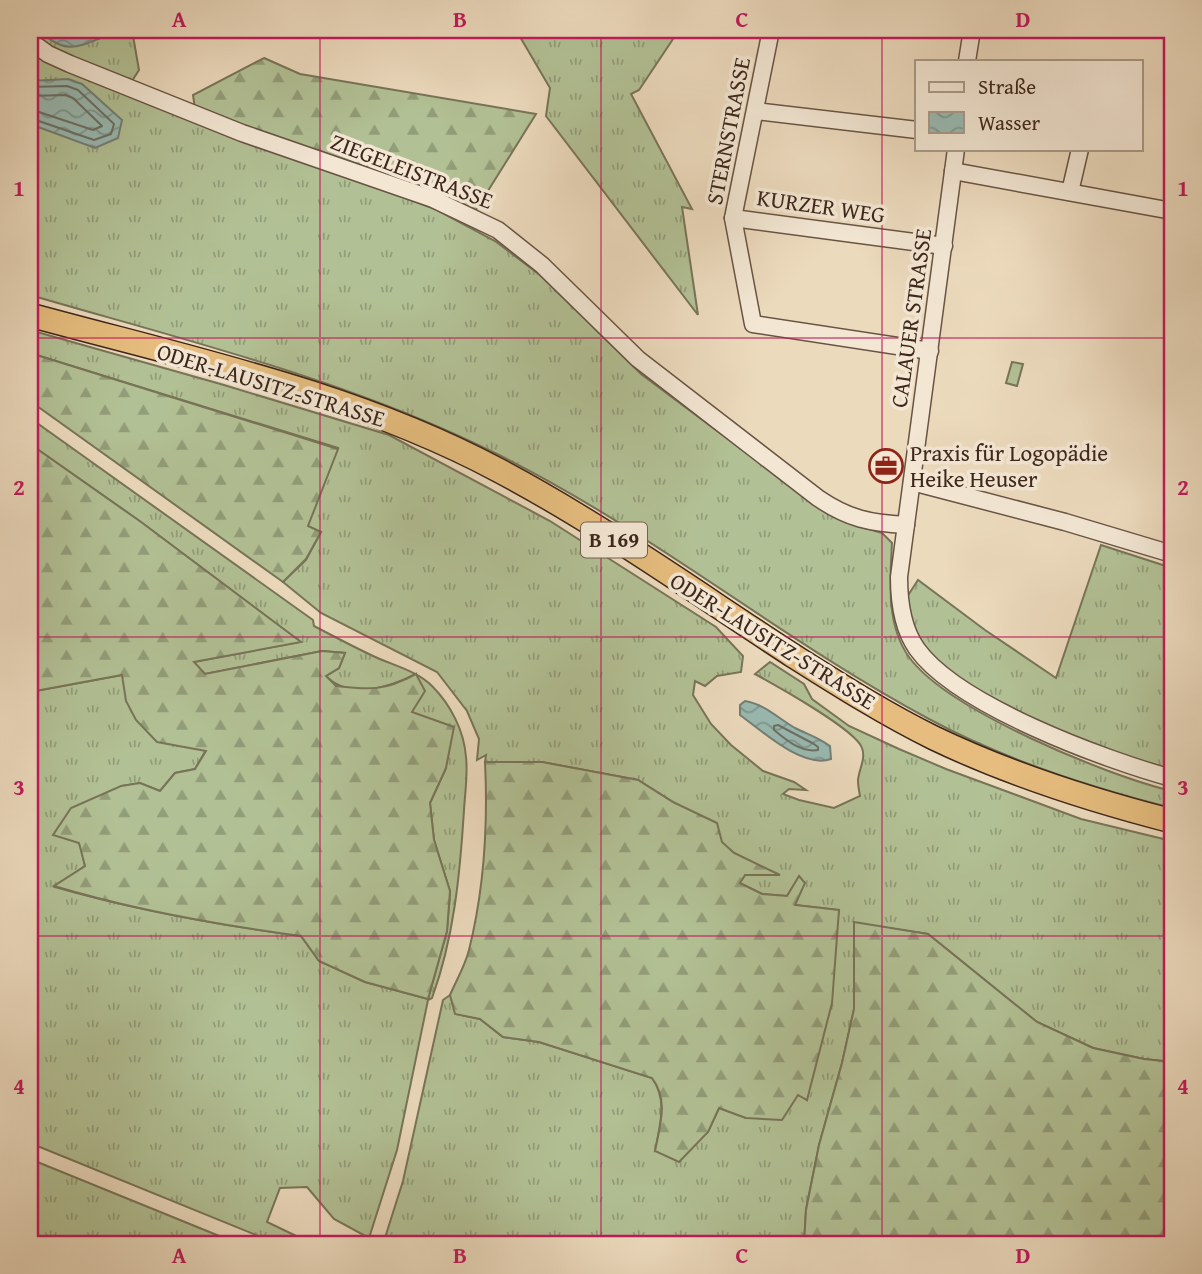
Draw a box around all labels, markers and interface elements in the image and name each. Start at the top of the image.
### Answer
text: A [172,2,187,35]
text: B [453,2,467,35]
text: C [735,2,749,35]
text: D [1016,2,1031,35]
street label: STERNSTRASSE [697,54,758,207]
legend [915,60,1142,150]
text: Straße [978,71,1036,102]
text: Wasser [978,107,1040,138]
street label: ZIEGELEISTRASSE [326,124,498,217]
text: 1 [13,171,25,204]
text: 1 [1177,171,1189,204]
street label: KURZER WEG [755,180,888,231]
street label: CALAUER STRASSE [882,226,939,410]
street label: ODER-LAUSITZ-STRASSE [153,334,389,435]
place label: Praxis für Logopädie Heike Heuser [910,436,1108,495]
office icon: Praxis für Logopädie Heike Heuser [867,447,905,485]
text: 2 [13,470,25,503]
text: 2 [1177,470,1189,503]
road number: B 169 [581,522,647,558]
street label: ODER-LAUSITZ-STRASSE [664,564,882,717]
text: 3 [13,770,25,803]
text: 3 [1177,770,1189,803]
text: 4 [13,1069,25,1102]
text: 4 [1177,1069,1189,1102]
text: A [172,1238,187,1271]
text: B [453,1238,467,1271]
text: C [735,1238,749,1271]
text: D [1016,1238,1031,1271]

